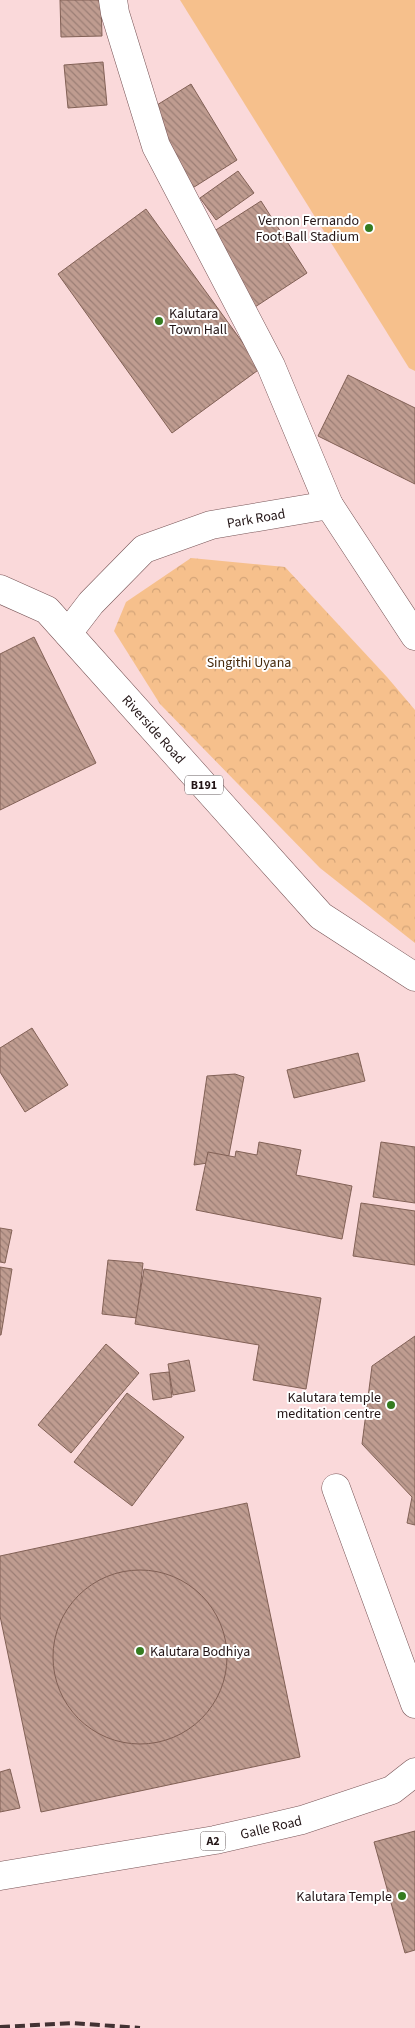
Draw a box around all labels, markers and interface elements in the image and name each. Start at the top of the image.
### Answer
place label: Vernon Fernando Foot Ball Stadium [256,211,359,247]
marker: Vernon Fernando Foot Ball Stadium [363,222,375,234]
place label: Kalutara Town Hall [169,304,227,340]
marker: Kalutara Town Hall [153,315,165,327]
street label: Park Road [225,504,287,534]
park label: Singithi Uyana [207,653,291,673]
street label: Riverside Road [117,691,190,769]
road number: B191 [185,776,223,794]
place label: Kalutara temple meditation centre [277,1388,381,1424]
marker: Kalutara temple meditation centre [385,1399,397,1411]
place label: Kalutara Bodhiya [150,1642,250,1662]
marker: Kalutara Bodhiya [134,1645,146,1657]
street label: Galle Road [238,1811,304,1845]
road number: A2 [200,1832,226,1850]
place label: Kalutara Temple [296,1887,392,1907]
marker: Kalutara Temple [396,1890,408,1902]

